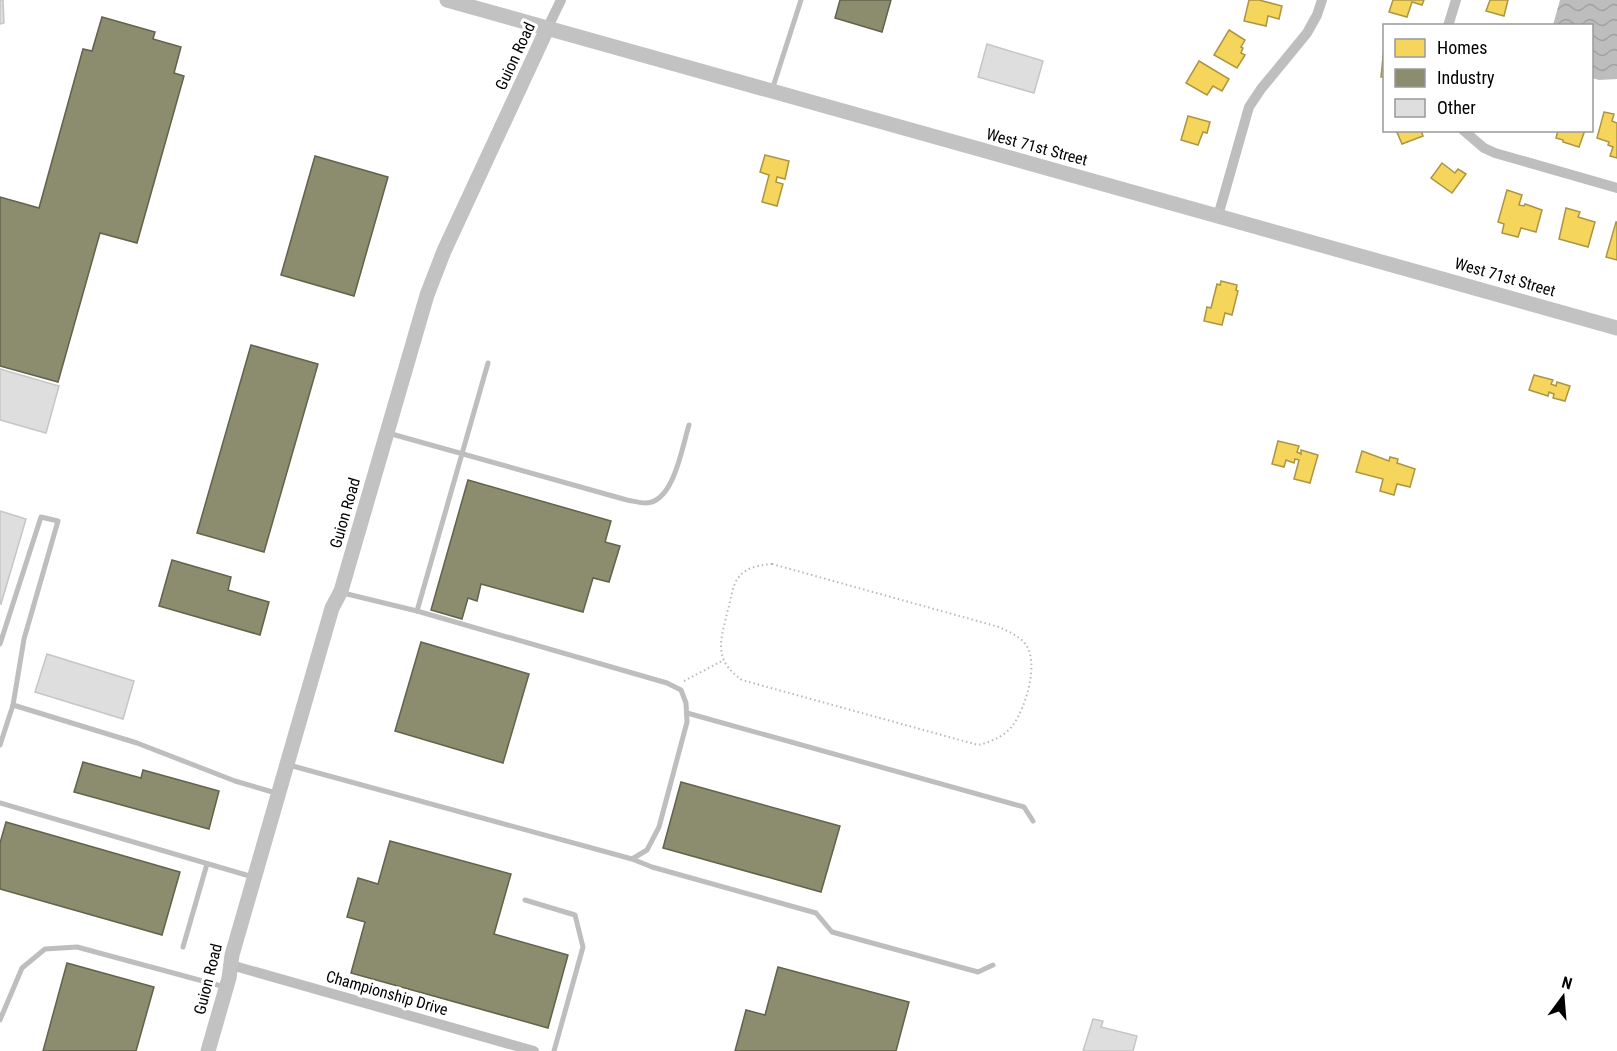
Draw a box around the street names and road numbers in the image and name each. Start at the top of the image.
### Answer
street label: Guion Road [491,19,539,93]
street label: West 71st Street [984,124,1090,170]
street label: West 71st Street [1452,254,1558,301]
street label: Guion Road [326,476,364,550]
street label: Guion Road [190,942,226,1016]
street label: Championship Drive [324,966,450,1020]

